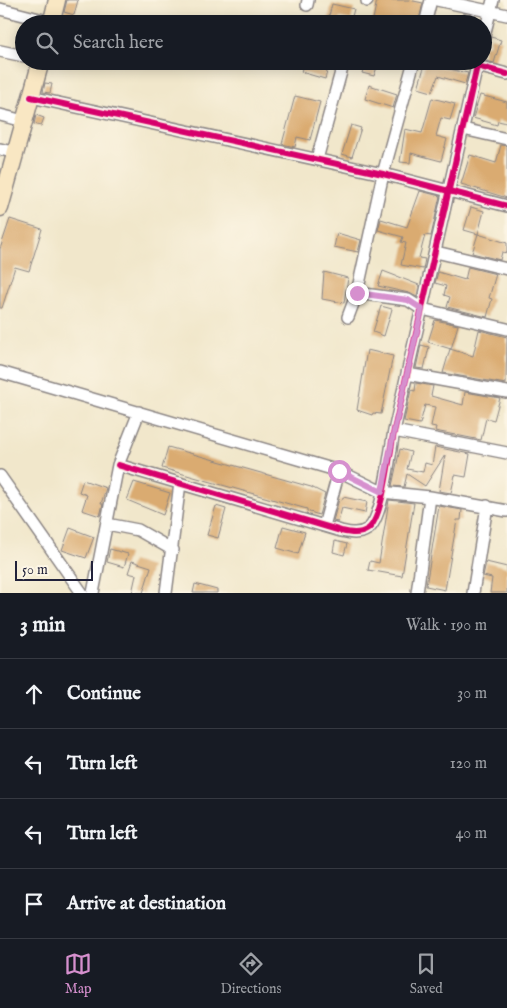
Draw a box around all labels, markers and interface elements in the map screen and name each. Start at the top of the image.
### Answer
search box [15,15,492,70]
icon: search [33,29,61,57]
text: Search here [73,31,164,55]
route end [346,282,369,305]
route start [328,460,351,483]
scale bar [15,558,92,581]
text: 50 m [22,561,48,579]
text: 3 min [20,612,65,639]
text: Walk · 190 m [406,616,487,636]
icon: ahead [20,680,48,708]
text: Continue [67,682,141,706]
text: 30 m [457,684,487,704]
icon: left [20,750,48,778]
text: Turn left [67,752,138,776]
text: 120 m [450,754,487,774]
icon: left [20,820,48,848]
text: Turn left [67,822,138,846]
text: 40 m [455,824,487,844]
icon: arrive [20,890,48,918]
text: Arrive at destination [67,892,226,916]
tab: Map [64,950,92,998]
tab: Directions [220,950,281,998]
tab: Saved [410,950,443,998]

